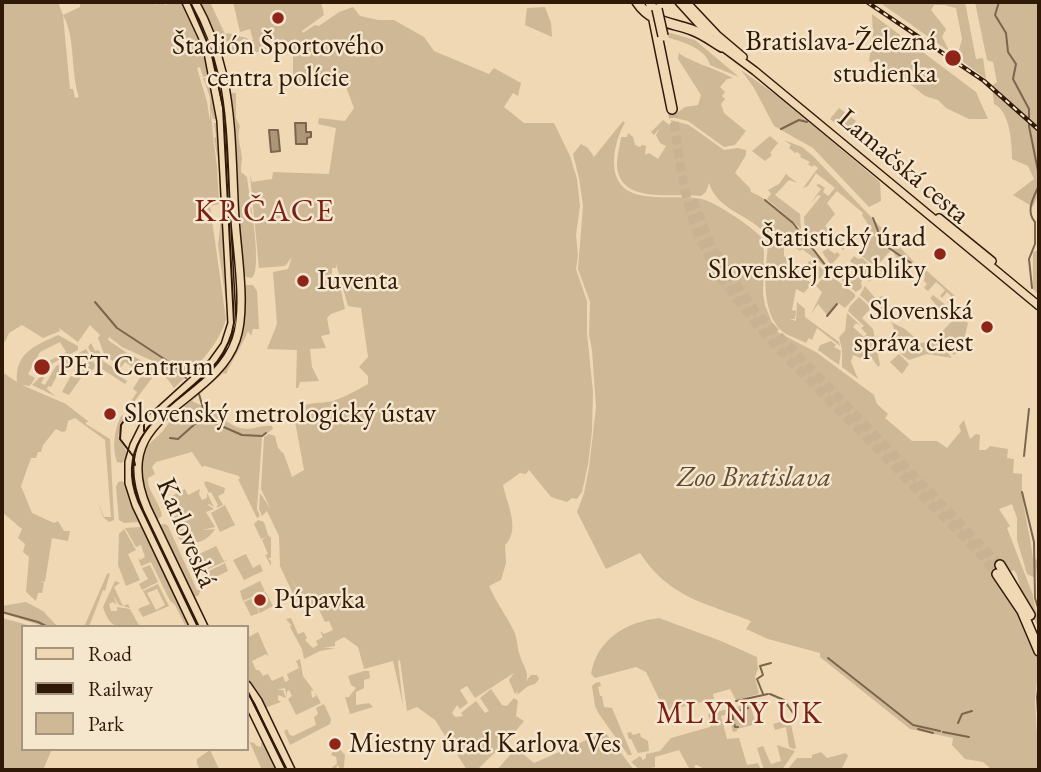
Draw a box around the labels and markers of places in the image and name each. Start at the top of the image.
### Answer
marker: Štadión Športového centra polície [270,10,286,26]
place label: Bratislava-Železná studienka [745,25,937,91]
place label: Štadión Športového centra polície [172,29,384,95]
marker: Bratislava-Železná studienka [943,48,963,68]
place label: Štatistický úrad Slovenskej republiky [708,221,926,287]
marker: Štatistický úrad Slovenskej republiky [932,246,948,262]
place label: Iuventa [317,264,399,298]
marker: Iuventa [295,273,311,289]
place label: Slovenská správa ciest [854,294,973,360]
marker: Slovenská správa ciest [979,319,995,335]
place label: PET Centrum [58,350,214,384]
marker: PET Centrum [32,357,52,377]
place label: Slovenský metrologický ústav [124,397,436,431]
marker: Slovenský metrologický ústav [102,406,118,422]
place label: Púpavka [274,583,365,617]
marker: Púpavka [252,592,268,608]
place label: Miestny úrad Karlova Ves [349,727,621,761]
marker: Miestny úrad Karlova Ves [327,736,343,752]

